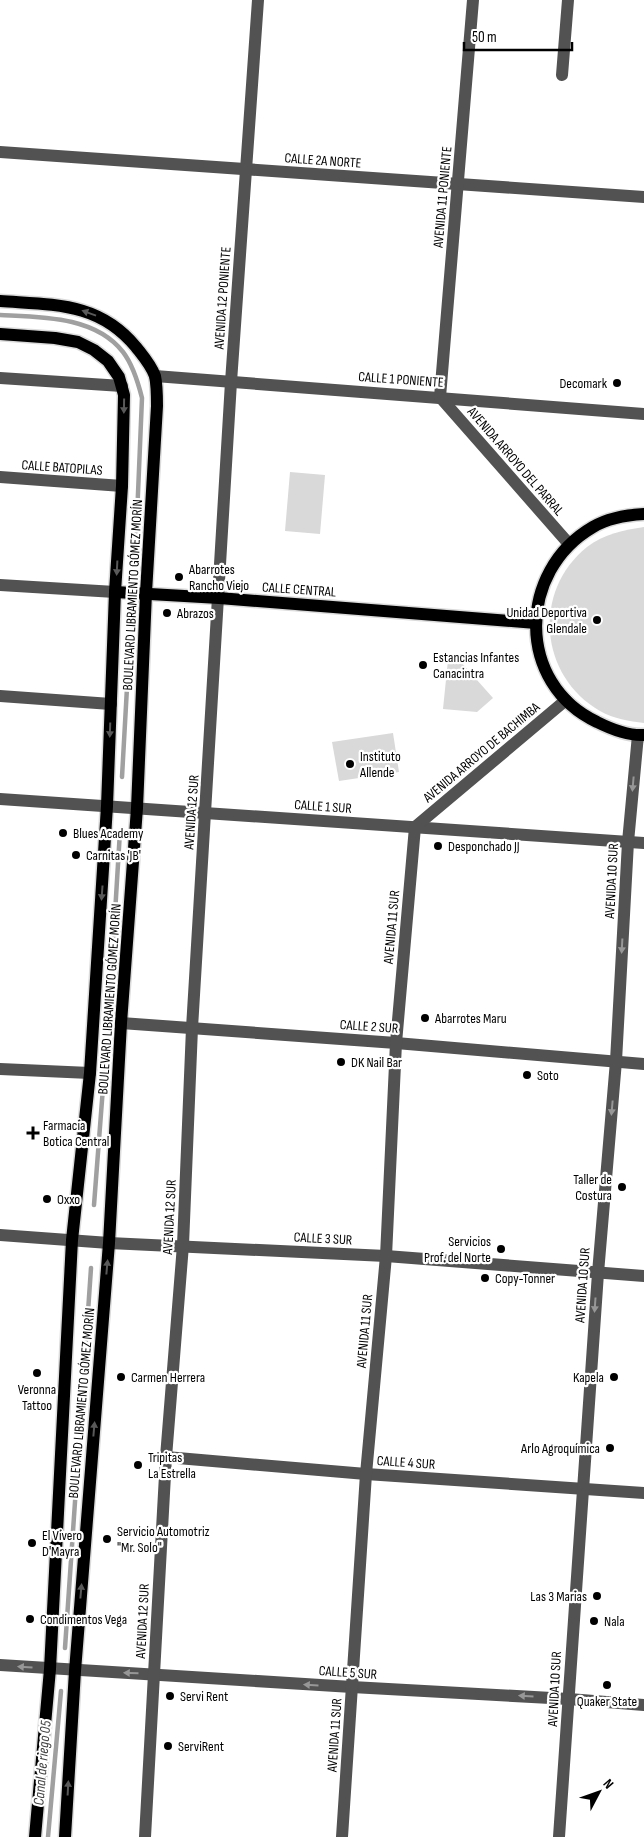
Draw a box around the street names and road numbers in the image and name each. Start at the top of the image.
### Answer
street label: AVENIDA 11 PONIENTE [430,145,455,249]
street label: CALLE 2A NORTE [284,149,362,172]
street label: AVENIDA 12 PONIENTE [210,246,235,351]
street label: CALLE 1 PONIENTE [358,368,444,391]
street label: AVENIDA ARROYO DEL PARRAL [463,403,567,519]
street label: CALLE BATOPILAS [21,456,103,479]
street label: BOULEVARD LIBRAMIENTO GÓMEZ MORÍN [119,499,146,691]
street label: CALLE CENTRAL [261,578,336,601]
street label: AVENIDA ARROYO DE BACHIMBA [419,698,544,807]
street label: AVENIDA 12 SUR [180,774,203,851]
street label: CALLE 1 SUR [294,796,353,817]
street label: AVENIDA 10 SUR [601,842,622,920]
street label: AVENIDA 11 SUR [380,889,403,966]
street label: BOULEVARD LIBRAMIENTO GÓMEZ MORÍN [94,903,125,1095]
street label: CALLE 2 SUR [339,1016,399,1037]
street label: AVENIDA 12 SUR [159,1179,180,1256]
street label: CALLE 3 SUR [293,1228,353,1249]
street label: AVENIDA 10 SUR [571,1246,594,1324]
street label: AVENIDA 11 SUR [353,1293,376,1370]
street label: BOULEVARD LIBRAMIENTO GÓMEZ MORÍN [65,1307,98,1499]
street label: CALLE 4 SUR [376,1452,436,1473]
street label: AVENIDA 12 SUR [132,1583,153,1660]
street label: AVENIDA 10 SUR [544,1650,565,1728]
street label: CALLE 5 SUR [318,1662,378,1683]
street label: AVENIDA 11 SUR [323,1697,346,1774]

